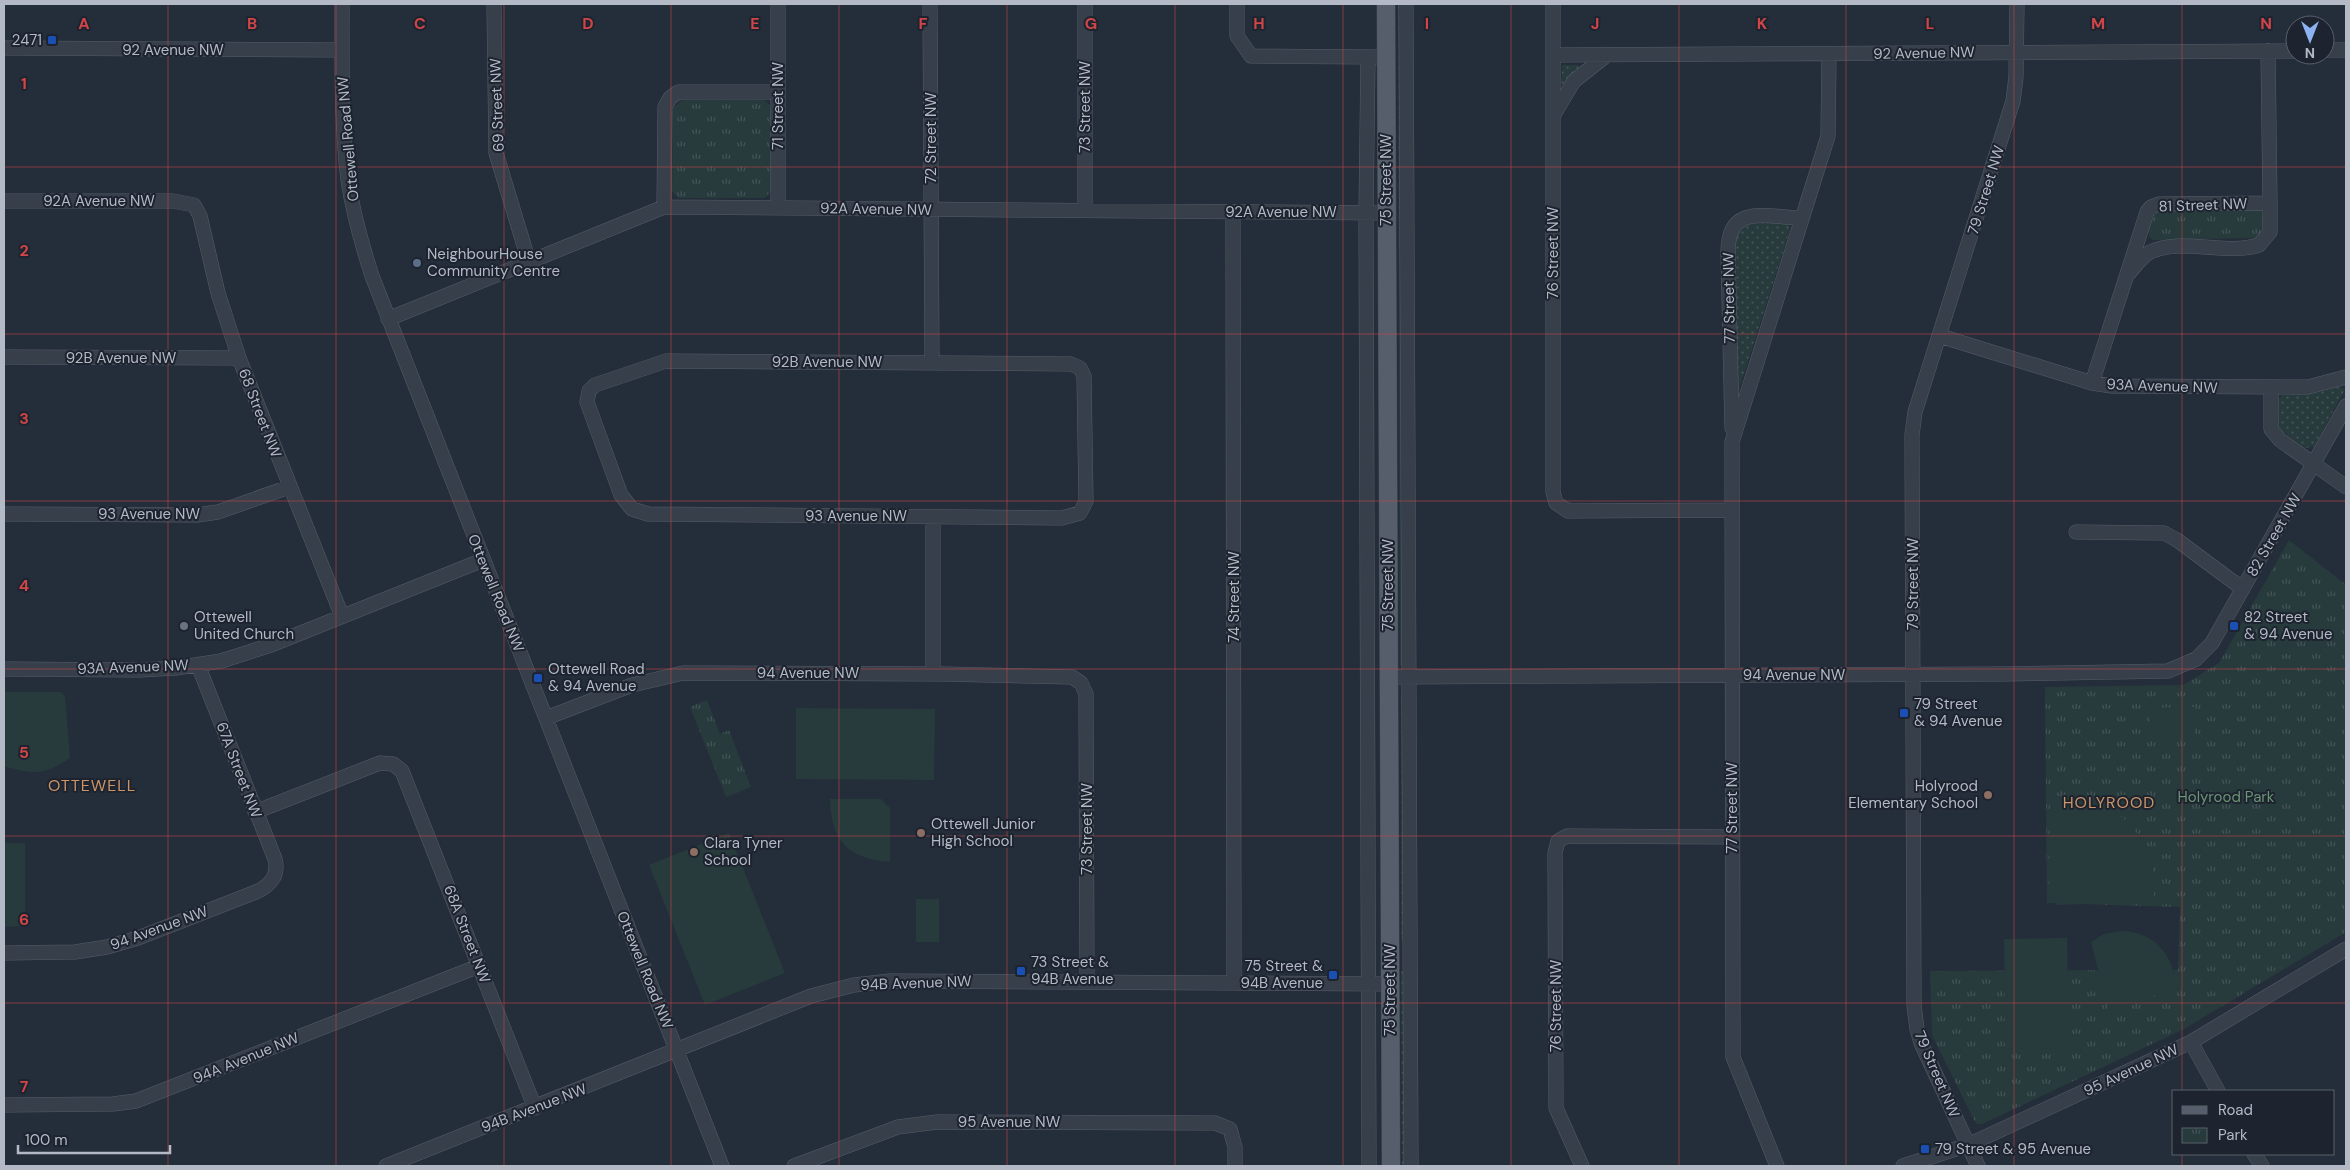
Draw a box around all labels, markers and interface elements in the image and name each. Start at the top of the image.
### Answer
text: A [78,13,90,34]
text: B [247,13,257,34]
text: C [414,13,426,34]
text: D [582,13,594,34]
text: E [750,13,760,34]
text: F [919,13,928,34]
text: G [1085,13,1097,34]
text: H [1253,13,1265,34]
text: I [1425,13,1429,34]
text: J [1591,13,1599,34]
text: K [1757,13,1768,34]
text: L [1926,13,1935,34]
text: M [2091,13,2105,34]
text: N [2260,13,2272,34]
north arrow [2285,15,2335,65]
place label: 2471 [12,30,42,50]
marker: 2471 [46,34,58,46]
street label: 92 Avenue NW [122,40,224,60]
street label: 92 Avenue NW [1873,42,1975,64]
text: N [2305,44,2315,62]
street label: 69 Street NW [485,57,509,152]
street label: 71 Street NW [768,61,788,150]
street label: 73 Street NW [1075,61,1095,153]
text: 1 [21,73,27,94]
street label: Ottewell Road NW [333,75,363,202]
street label: 72 Street NW [921,92,941,184]
street label: 75 Street NW [1376,133,1396,226]
street label: 79 Street NW [1963,142,2009,237]
street label: 92A Avenue NW [43,191,155,211]
street label: 81 Street NW [2158,193,2248,217]
street label: 92A Avenue NW [820,198,932,220]
street label: 92A Avenue NW [1225,202,1337,222]
street label: 76 Street NW [1543,206,1563,299]
text: 2 [19,240,29,261]
place label: NeighbourHouse Community Centre [427,244,560,281]
street label: 77 Street NW [1718,252,1740,344]
marker: NeighbourHouse Community Centre [411,257,423,269]
street label: 92B Avenue NW [66,348,177,368]
street label: 92B Avenue NW [772,352,883,372]
street label: 68 Street NW [234,366,286,461]
street label: 93A Avenue NW [2106,374,2218,398]
text: 3 [19,408,29,429]
street label: 82 Street NW [2242,489,2306,580]
street label: 93 Avenue NW [98,504,200,524]
street label: 93 Avenue NW [805,506,907,526]
street label: Ottewell Road NW [463,531,529,655]
street label: 79 Street NW [1903,537,1923,630]
street label: 75 Street NW [1378,538,1398,631]
street label: 74 Street NW [1224,551,1244,643]
text: 4 [19,575,29,596]
place label: Ottewell United Church [194,607,294,644]
place label: 82 Street & 94 Avenue [2244,607,2333,644]
marker: Ottewell United Church [178,620,190,632]
marker: 82 Street & 94 Avenue [2228,620,2240,632]
street label: 93A Avenue NW [77,655,189,679]
place label: Ottewell Road & 94 Avenue [548,659,645,696]
street label: 94 Avenue NW [757,663,860,683]
street label: 94 Avenue NW [1743,665,1846,685]
marker: Ottewell Road & 94 Avenue [532,672,544,684]
place label: 79 Street & 94 Avenue [1914,694,2003,731]
marker: 79 Street & 94 Avenue [1898,707,1910,719]
street label: 67A Street NW [212,719,267,821]
text: 5 [19,742,29,763]
street label: 77 Street NW [1722,762,1742,854]
district label: OTTEWELL [48,775,136,796]
place label: Holyrood Elementary School [1848,776,1978,813]
street label: 73 Street NW [1077,783,1097,875]
park label: Holyrood Park [2178,787,2275,807]
marker: Holyrood Elementary School [1982,789,1994,801]
district label: HOLYROOD [2063,792,2155,813]
place label: Ottewell Junior High School [931,814,1036,851]
marker: Ottewell Junior High School [915,827,927,839]
place label: Clara Tyner School [704,833,783,870]
marker: Clara Tyner School [688,846,700,858]
street label: 68A Street NW [439,882,495,986]
street label: 94 Avenue NW [107,901,211,955]
street label: Ottewell Road NW [612,908,678,1032]
text: 6 [19,909,29,930]
street label: 75 Street NW [1380,943,1400,1036]
place label: 73 Street & 94B Avenue [1031,952,1114,989]
place label: 75 Street & 94B Avenue [1240,956,1323,993]
street label: 76 Street NW [1546,959,1566,1052]
marker: 73 Street & 94B Avenue [1015,965,1027,977]
marker: 75 Street & 94B Avenue [1327,969,1339,981]
street label: 94B Avenue NW [860,971,972,995]
street label: 94A Avenue NW [190,1028,302,1088]
street label: 79 Street NW [1910,1028,1964,1121]
street label: 95 Avenue NW [2080,1039,2182,1101]
text: 7 [20,1076,29,1097]
street label: 94B Avenue NW [478,1079,590,1137]
legend [2172,1090,2335,1155]
text: Road [2218,1100,2253,1120]
street label: 95 Avenue NW [958,1112,1061,1132]
scale bar [18,1122,170,1154]
text: Park [2218,1125,2248,1145]
text: 100 m [25,1130,68,1150]
place label: 79 Street & 95 Avenue [1935,1139,2091,1159]
marker: 79 Street & 95 Avenue [1919,1143,1931,1155]

